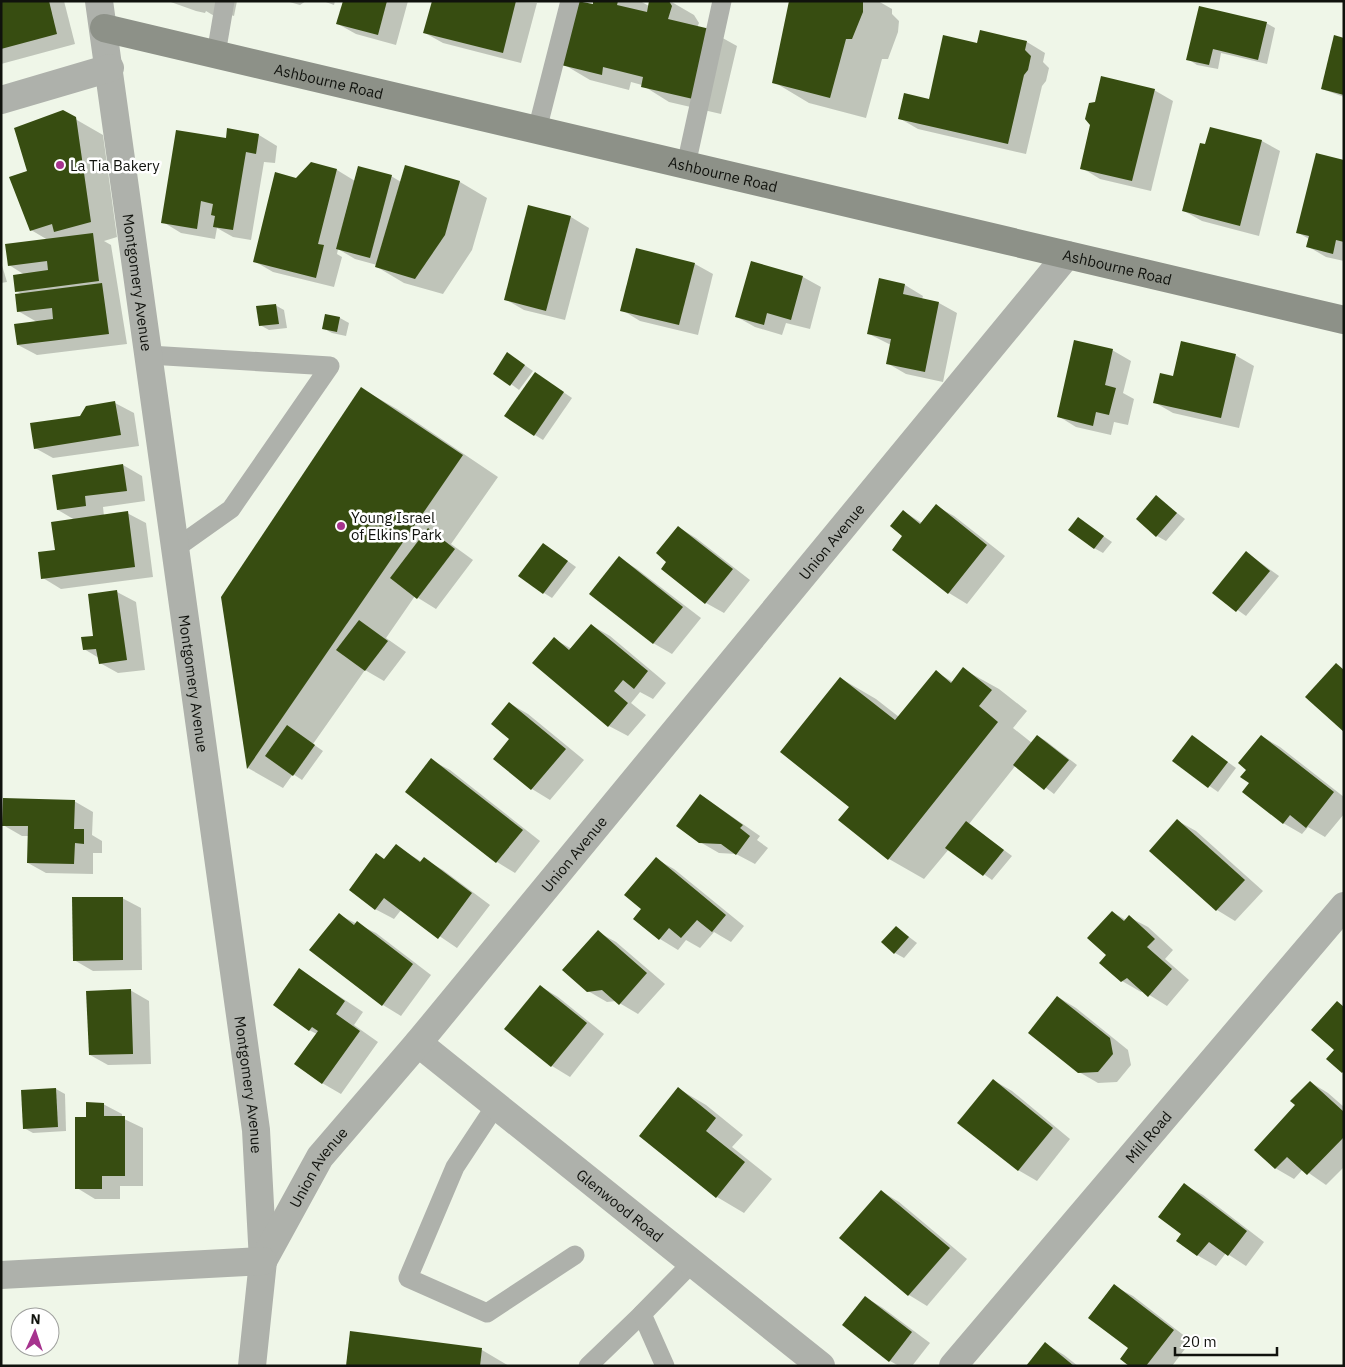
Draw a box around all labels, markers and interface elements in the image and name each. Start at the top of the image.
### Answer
street label: Ashbourne Road [272,59,385,103]
street label: Ashbourne Road [667,152,779,196]
place label: La Tia Bakery [70,156,160,175]
marker: La Tia Bakery [54,159,66,171]
street label: Montgomery Avenue [119,212,157,352]
street label: Ashbourne Road [1061,245,1174,289]
street label: Union Avenue [794,499,868,583]
place label: Young Israel of Elkins Park [351,508,442,544]
marker: Young Israel of Elkins Park [335,520,347,532]
street label: Montgomery Avenue [175,613,213,753]
street label: Union Avenue [537,812,611,896]
street label: Montgomery Avenue [231,1015,267,1154]
street label: Mill Road [1121,1107,1175,1166]
street label: Union Avenue [285,1123,351,1211]
street label: Glenwood Road [573,1164,667,1246]
north arrow [10,1307,60,1357]
text: N [30,1310,41,1328]
scale bar [1175,1324,1278,1356]
text: 20 m [1182,1332,1217,1351]

